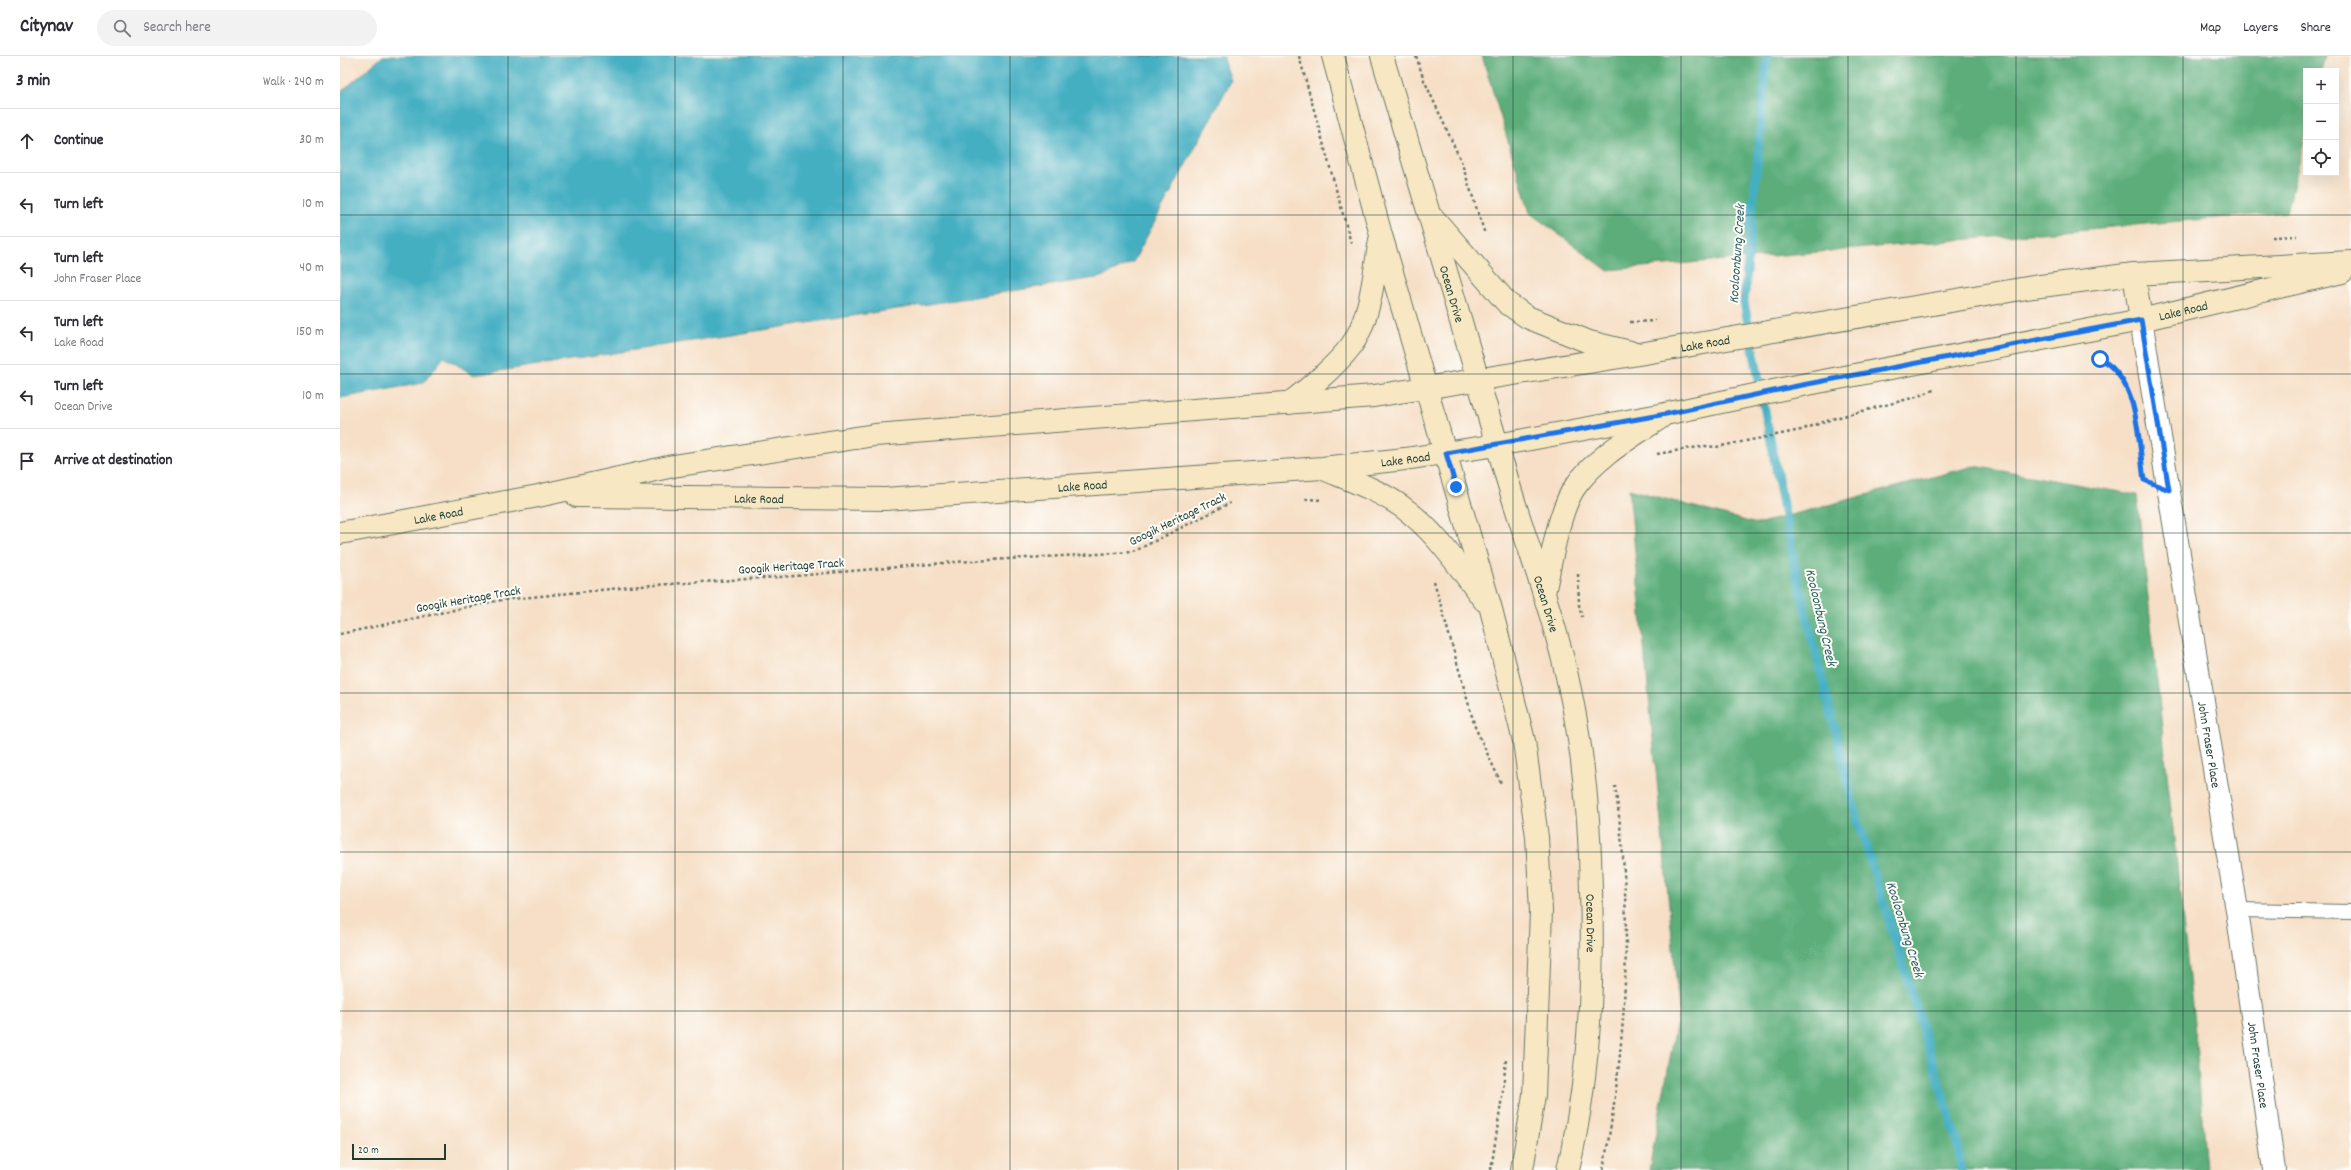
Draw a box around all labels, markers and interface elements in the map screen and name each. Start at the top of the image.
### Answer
search box [97,10,377,46]
text: Citynav [20,14,73,41]
icon: search [111,17,133,39]
text: Search here [143,17,211,39]
text: Map [2200,18,2221,38]
text: Layers [2243,18,2278,38]
text: Share [2300,18,2331,38]
map controls [2303,68,2339,176]
button: + [2303,68,2339,104]
text: 3 min [16,70,50,94]
text: Walk · 240 m [263,73,324,92]
button: − [2303,104,2339,140]
icon: ahead [16,130,38,152]
text: Continue [54,130,103,152]
text: 30 m [299,131,324,150]
button: locate [2303,140,2339,176]
icon: left [16,194,38,216]
text: Turn left [54,194,103,216]
text: 10 m [302,195,324,214]
water label: Kooloonbung Creek [1725,203,1752,304]
text: Turn left [54,248,103,270]
icon: left [16,258,38,280]
text: 40 m [300,259,324,278]
street label: Ocean Drive [1433,264,1468,325]
text: John Fraser Place [54,270,141,289]
street label: Lake Road [2157,297,2210,327]
text: Turn left [54,312,103,334]
icon: left [16,322,38,344]
text: 150 m [296,323,324,342]
street label: Lake Road [1679,332,1732,359]
text: Lake Road [54,334,104,353]
route start [2091,350,2109,368]
text: Turn left [54,376,103,398]
icon: left [16,386,38,408]
text: 10 m [302,387,324,406]
text: Ocean Drive [54,398,113,417]
street label: Lake Road [1380,448,1432,474]
icon: arrive [16,450,38,472]
text: Arrive at destination [54,450,172,472]
street label: Lake Road [1057,476,1108,499]
route end [1447,478,1465,496]
street label: Googik Heritage Track [1126,488,1230,552]
street label: Lake Road [734,491,784,510]
street label: Lake Road [413,503,465,531]
street label: Googik Heritage Track [738,554,845,581]
water label: Kooloonbung Creek [1799,567,1841,669]
street label: Ocean Drive [1527,574,1562,635]
street label: Googik Heritage Track [415,582,522,619]
street label: John Fraser Place [2191,700,2224,790]
water label: Kooloonbung Creek [1880,879,1929,981]
street label: Ocean Drive [1579,894,1599,953]
street label: John Fraser Place [2241,1020,2272,1110]
scale bar [352,1142,446,1161]
text: 20 m [358,1143,379,1159]

